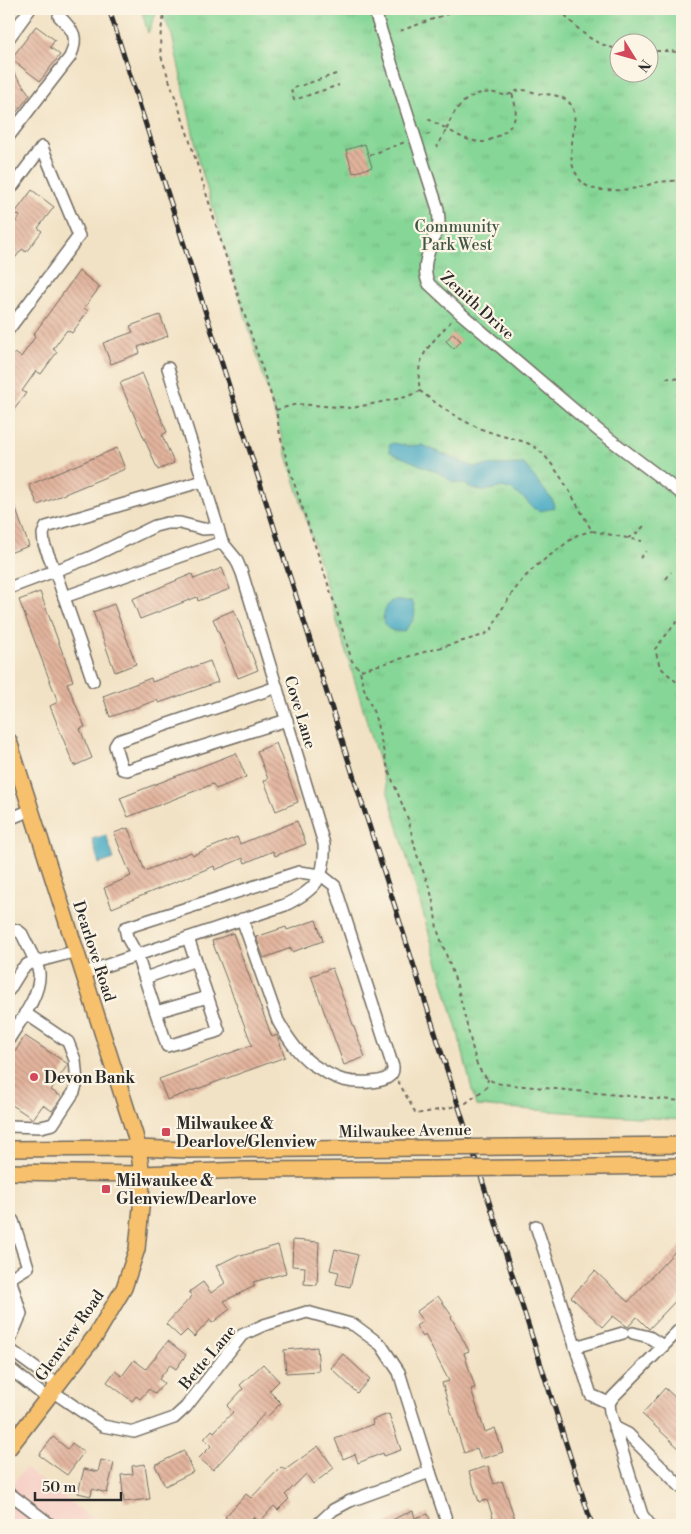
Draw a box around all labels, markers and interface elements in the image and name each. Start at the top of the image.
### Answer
north arrow [608,32,658,82]
text: N [633,55,654,75]
park label: Community Park West [414,217,500,255]
street label: Zenith Drive [436,267,518,344]
street label: Cove Lane [280,673,321,751]
street label: Dearlove Road [68,898,120,1004]
place label: Devon Bank [44,1068,136,1088]
marker: Devon Bank [28,1071,40,1083]
place label: Milwaukee & Dearlove/Glenview [176,1114,318,1152]
street label: Milwaukee Avenue [338,1120,472,1142]
marker: Milwaukee & Dearlove/Glenview [160,1126,172,1138]
place label: Milwaukee & Glenview/Dearlove [116,1171,257,1209]
marker: Milwaukee & Glenview/Dearlove [100,1183,112,1195]
street label: Glenview Road [31,1286,109,1385]
street label: Bette Lane [174,1321,241,1395]
scale bar [35,1469,121,1501]
text: 50 m [42,1478,76,1497]

